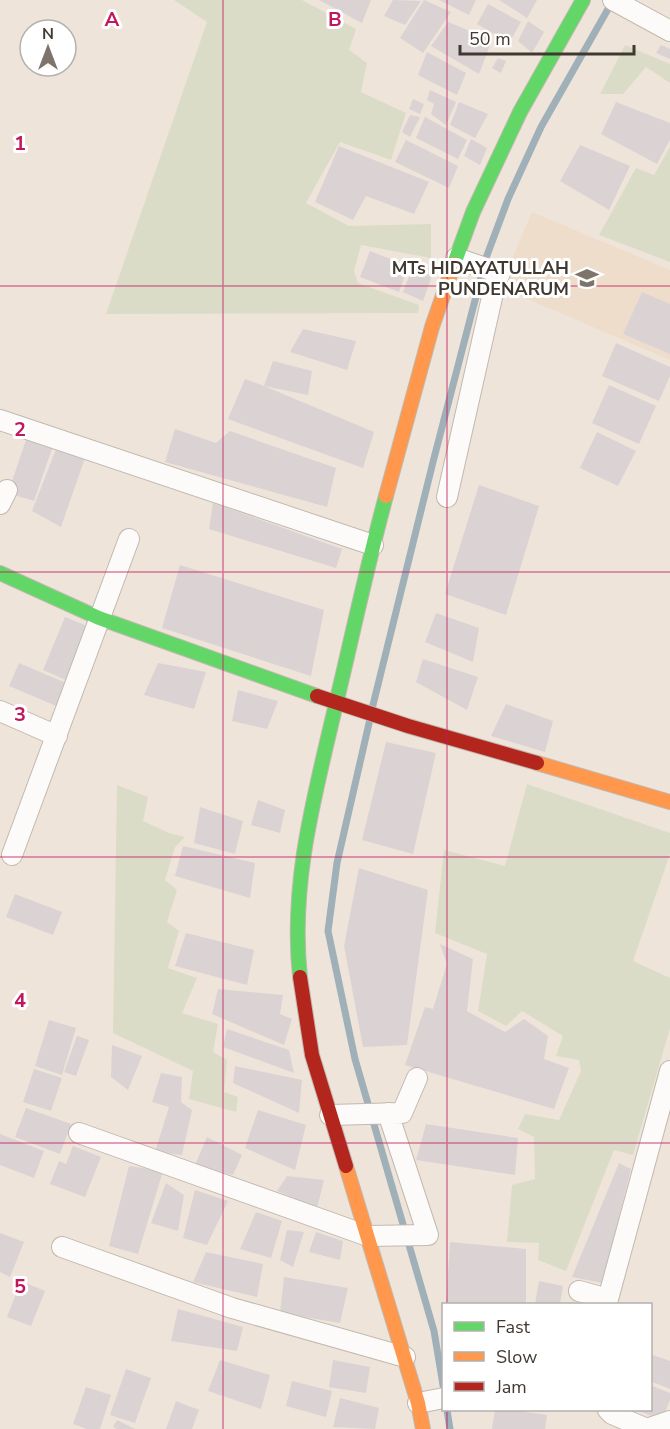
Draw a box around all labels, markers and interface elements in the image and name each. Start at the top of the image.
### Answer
text: A [105,6,120,33]
text: B [328,6,342,33]
north arrow [18,18,78,78]
scale bar [460,18,634,56]
text: N [42,23,54,45]
text: 50 m [469,27,511,51]
text: 1 [14,130,26,157]
place label: MTs HIDAYATULLAH PUNDENARUM [392,256,569,301]
school or university icon: MTs HIDAYATULLAH PUNDENARUM [574,265,600,291]
text: 2 [14,416,26,443]
text: 3 [14,701,26,728]
text: 4 [14,987,26,1014]
text: 5 [14,1273,26,1300]
legend [442,1303,652,1411]
text: Fast [496,1315,531,1339]
text: Slow [496,1345,537,1369]
text: Jam [495,1375,527,1399]

